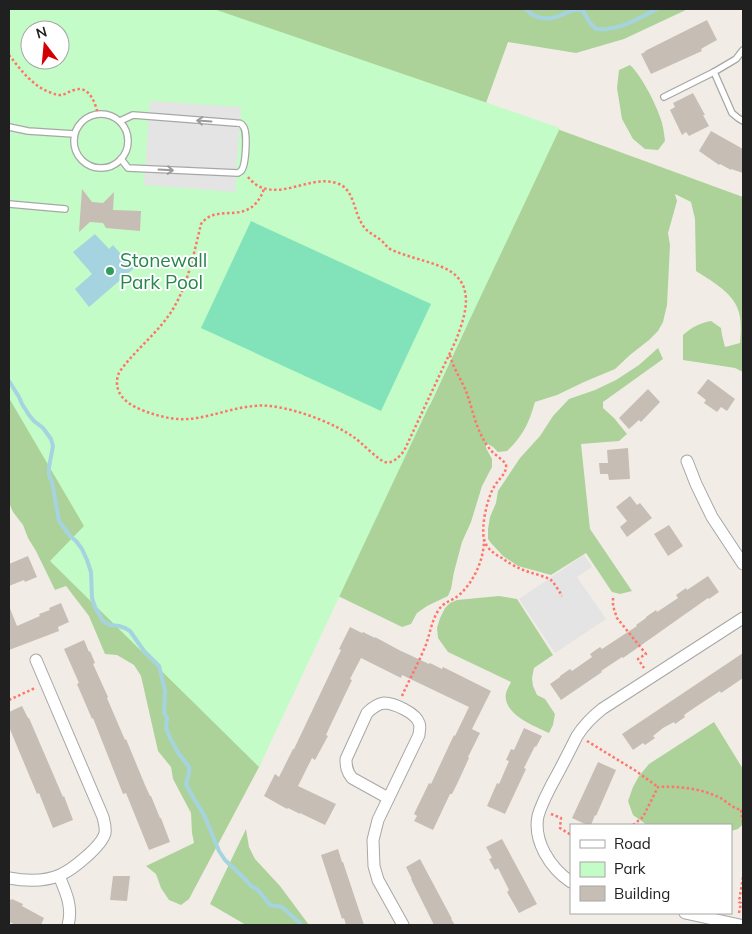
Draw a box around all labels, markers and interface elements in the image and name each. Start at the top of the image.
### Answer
north arrow [20,20,70,70]
text: N [34,22,49,43]
one-way arrow [197,116,213,125]
one-way arrow [157,165,173,174]
place label: Stonewall Park Pool [120,248,207,294]
marker: Stonewall Park Pool [104,265,116,277]
legend [570,824,732,914]
text: Road [614,834,651,853]
text: Park [614,859,646,878]
text: Building [614,884,670,903]

